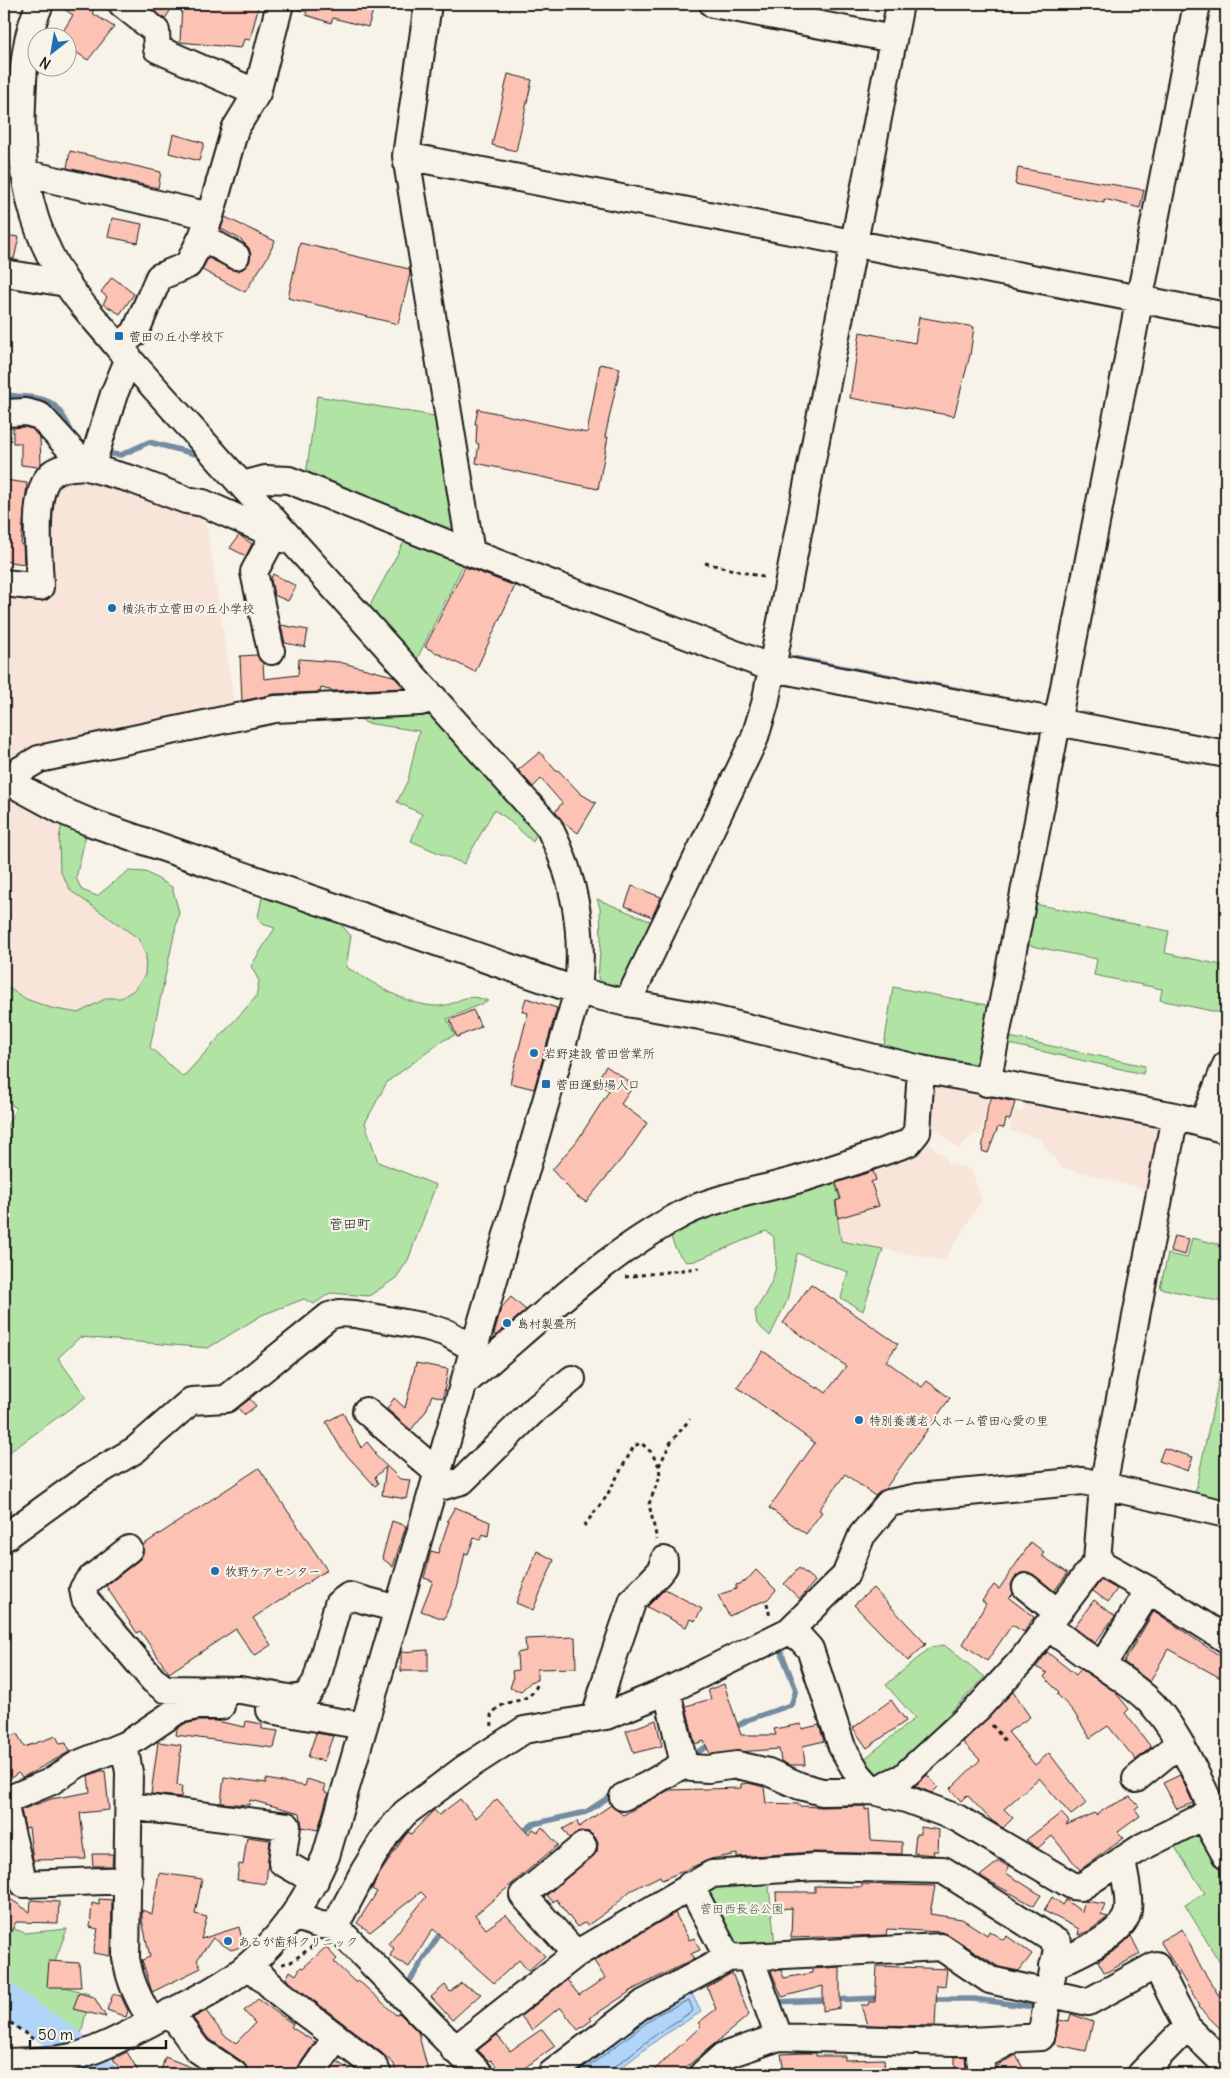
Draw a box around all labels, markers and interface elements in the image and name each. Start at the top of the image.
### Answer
north arrow [28,28,78,78]
text: N [37,53,54,73]
place label: 菅田の丘小学校下 [129,329,225,344]
marker: 菅田の丘小学校下 [113,330,125,342]
place label: 横浜市立菅田の丘小学校 [122,601,254,616]
marker: 横浜市立菅田の丘小学校 [106,602,118,614]
place label: 岩野建設 菅田営業所 [544,1046,655,1061]
marker: 岩野建設 菅田営業所 [528,1047,540,1059]
place label: 菅田運動場入口 [556,1077,640,1092]
marker: 菅田運動場入口 [540,1078,552,1090]
district label: 菅田町 [329,1215,371,1233]
place label: 島村製畳所 [517,1316,577,1331]
marker: 島村製畳所 [501,1317,513,1329]
place label: 特別養護老人ホーム菅田心愛の里 [869,1413,1049,1428]
marker: 特別養護老人ホーム菅田心愛の里 [853,1414,865,1426]
place label: 牧野ケアセンター [225,1564,320,1579]
marker: 牧野ケアセンター [209,1565,221,1577]
park label: 菅田西長谷公園 [700,1901,784,1916]
place label: あるが歯科クリニック [238,1934,358,1949]
marker: あるが歯科クリニック [222,1935,234,1947]
scale bar [30,2018,166,2050]
text: 50 m [38,2025,73,2044]

